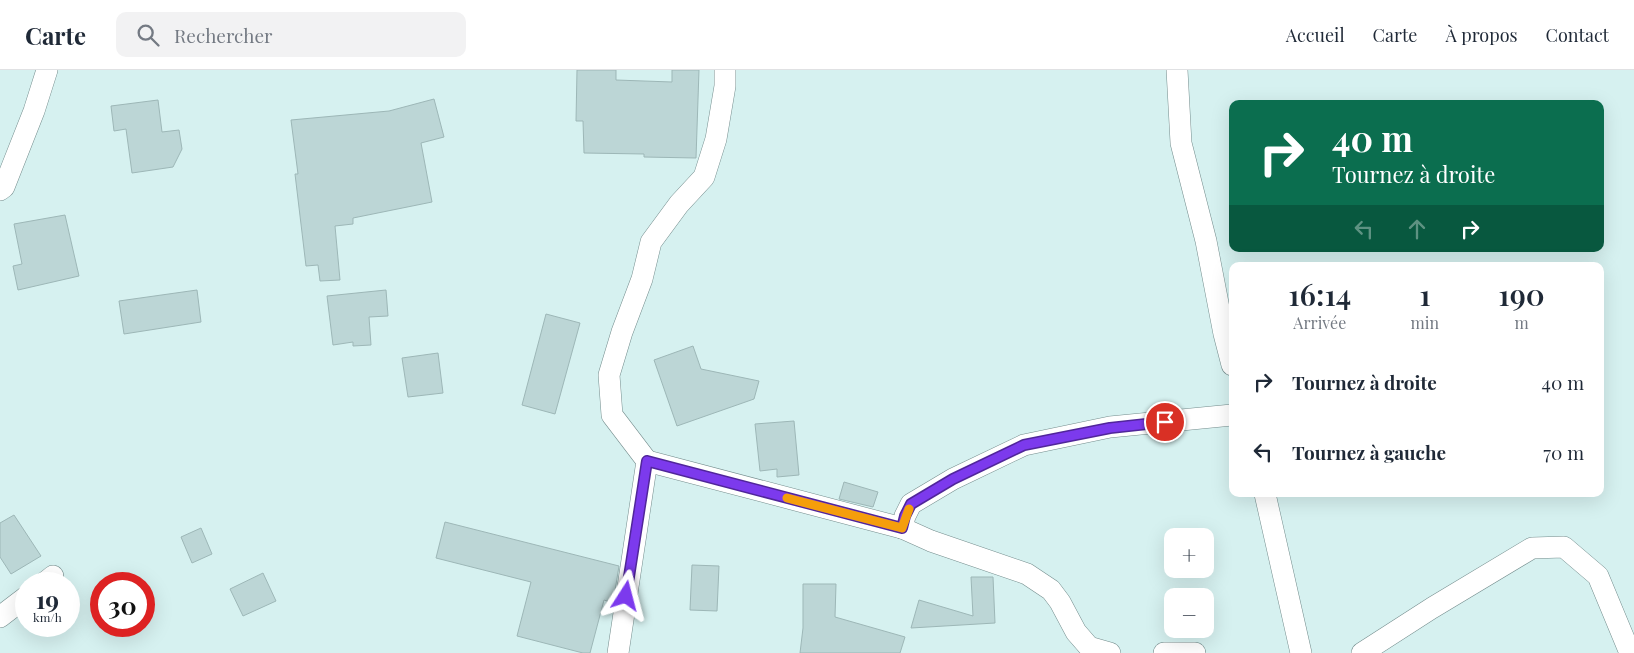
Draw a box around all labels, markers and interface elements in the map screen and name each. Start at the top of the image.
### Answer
search box [116,12,466,57]
text: Carte [25,19,86,51]
icon: search [134,21,162,49]
text: Rechercher [174,22,273,48]
text: Accueil [1286,23,1345,47]
text: Carte [1373,23,1417,47]
text: À propos [1445,23,1518,47]
text: Contact [1546,23,1609,47]
text: 40 m [1332,114,1413,161]
icon: right [1249,120,1314,185]
text: Tournez à droite [1332,159,1495,189]
icon: left [1350,215,1378,243]
icon: ahead [1403,215,1431,243]
icon: right [1456,215,1484,243]
text: 16:14 [1288,274,1351,314]
text: 1 [1419,274,1431,314]
text: 190 [1498,274,1545,314]
text: Arrivée [1293,312,1346,333]
text: min [1411,312,1439,333]
text: m [1514,312,1529,333]
icon: right [1249,368,1277,396]
text: Tournez à droite [1292,369,1437,395]
text: 40 m [1542,369,1584,395]
pin [1144,401,1186,443]
icon: arrive [1151,408,1179,436]
icon: left [1249,438,1277,466]
text: Tournez à gauche [1292,439,1446,465]
text: 70 m [1543,439,1584,465]
map controls [1164,528,1214,638]
button: + [1164,528,1214,578]
position arrow [599,569,651,621]
speed limit sign: 30 [90,572,155,637]
text: 19 [36,582,59,615]
button: − [1164,588,1214,638]
text: km/h [33,609,62,625]

